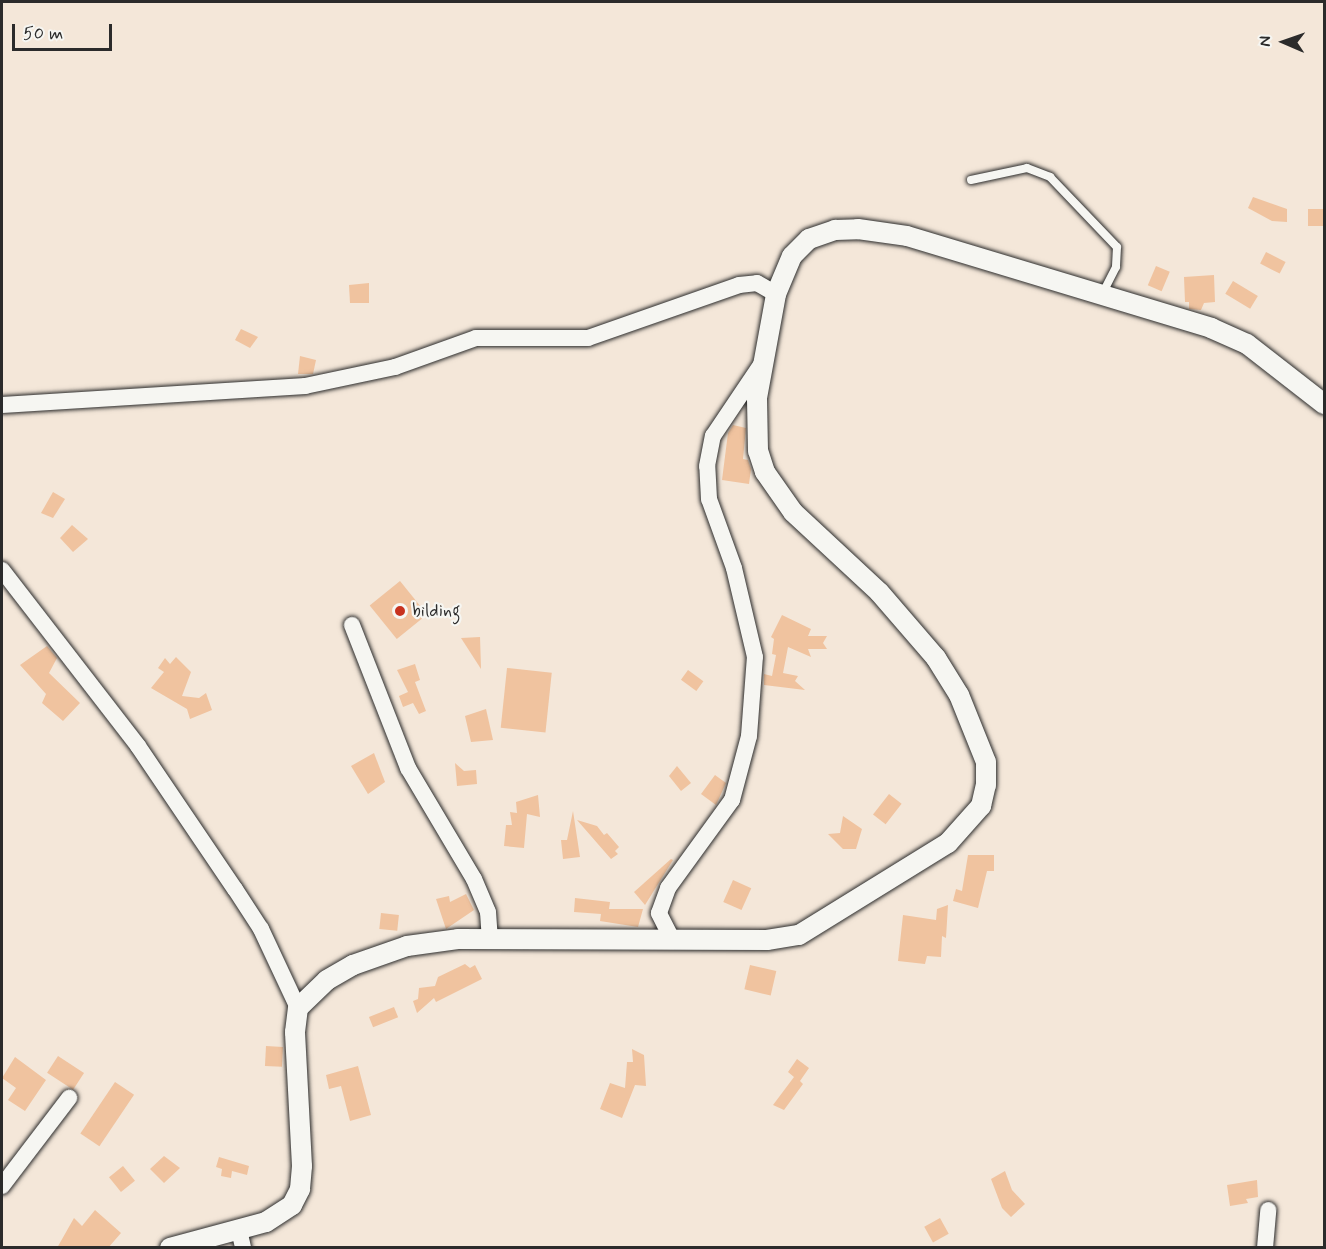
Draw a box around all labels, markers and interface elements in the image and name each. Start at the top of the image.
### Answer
scale bar [15,12,116,50]
north arrow [1254,12,1314,72]
text: 50 m [23,22,63,46]
text: N [1255,36,1276,47]
place label: bilding [412,600,460,622]
marker: bilding [393,604,407,618]

